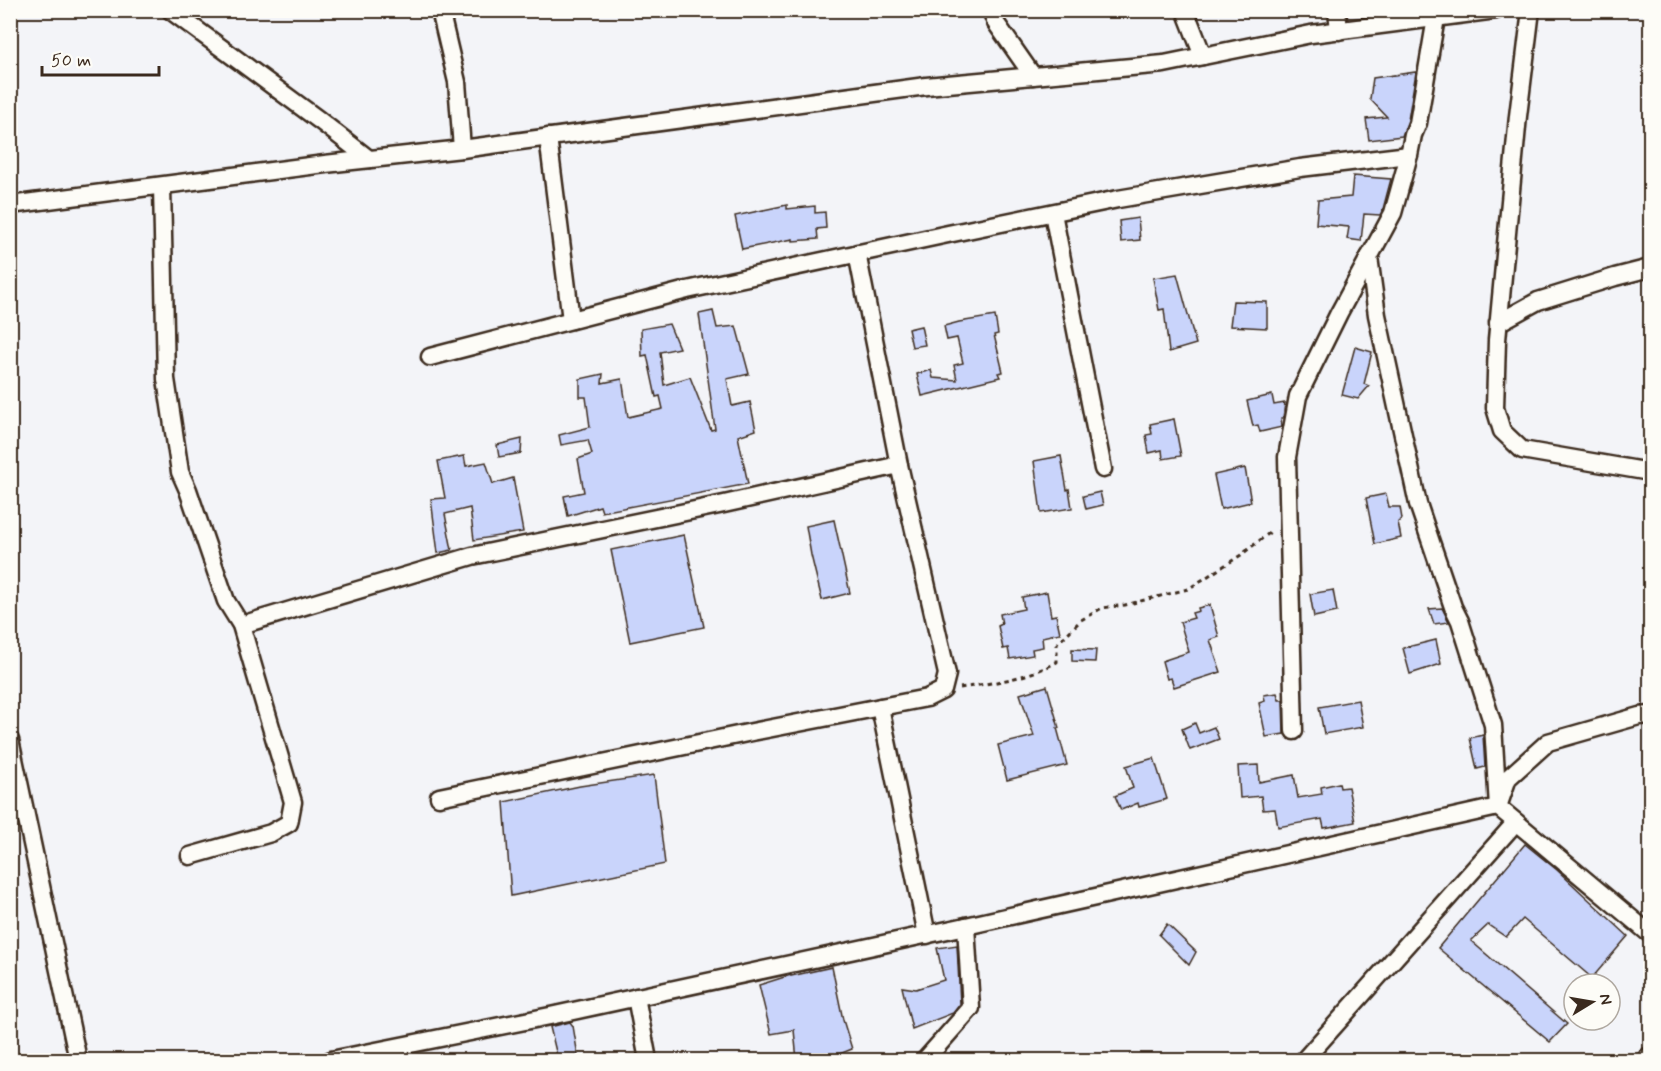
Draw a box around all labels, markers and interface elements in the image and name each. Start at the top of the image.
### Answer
scale bar [42,39,159,77]
text: 50 m [51,49,91,73]
north arrow [1562,972,1622,1032]
text: N [1594,992,1617,1007]

